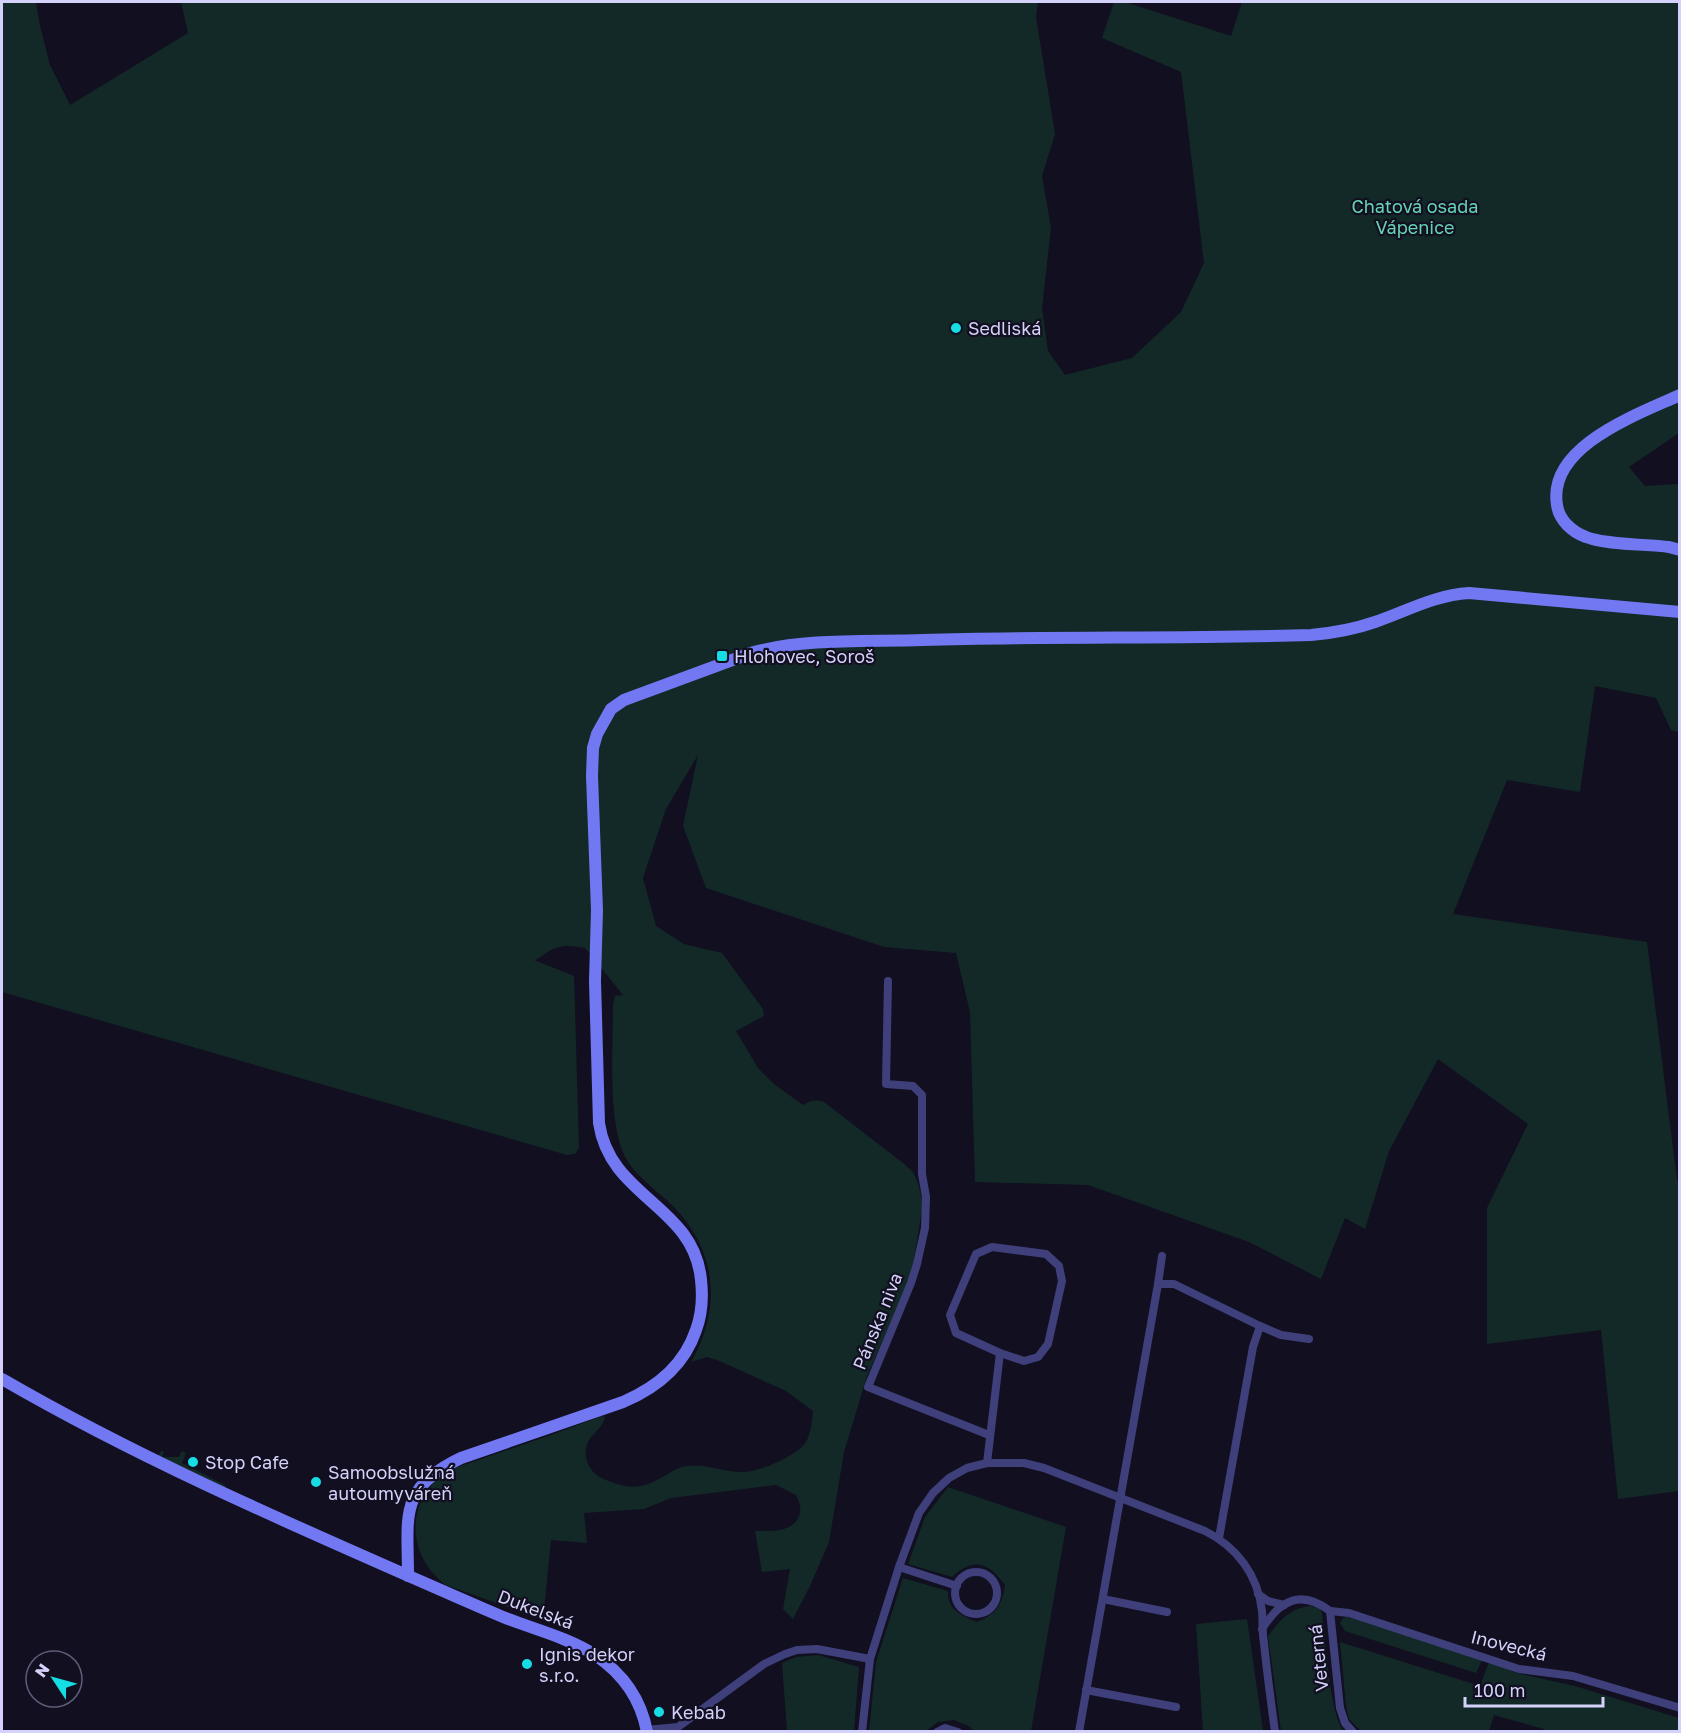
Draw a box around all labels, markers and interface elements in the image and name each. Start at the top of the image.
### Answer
park label: Chatová osada Vápenice [1352,195,1478,238]
place label: Sedliská [968,317,1041,339]
marker: Sedliská [949,321,963,335]
place label: Hlohovec, Soroš [734,645,875,667]
marker: Hlohovec, Soroš [715,649,729,663]
street label: Pánska niva [848,1269,906,1373]
place label: Stop Cafe [205,1451,289,1473]
marker: Stop Cafe [186,1455,200,1469]
place label: Samoobslužná autoumyváreň [328,1461,455,1504]
marker: Samoobslužná autoumyváreň [309,1475,323,1489]
street label: Dukelská [495,1585,577,1633]
street label: Veterná [1304,1623,1332,1693]
street label: Inovecká [1469,1625,1549,1665]
place label: Ignis dekor s.r.o. [539,1643,635,1686]
north arrow [24,1649,84,1709]
marker: Ignis dekor s.r.o. [520,1657,534,1671]
text: N [30,1659,54,1681]
scale bar [1465,1670,1603,1708]
text: 100 m [1474,1679,1525,1701]
place label: Kebab [671,1701,726,1723]
marker: Kebab [652,1705,666,1719]

